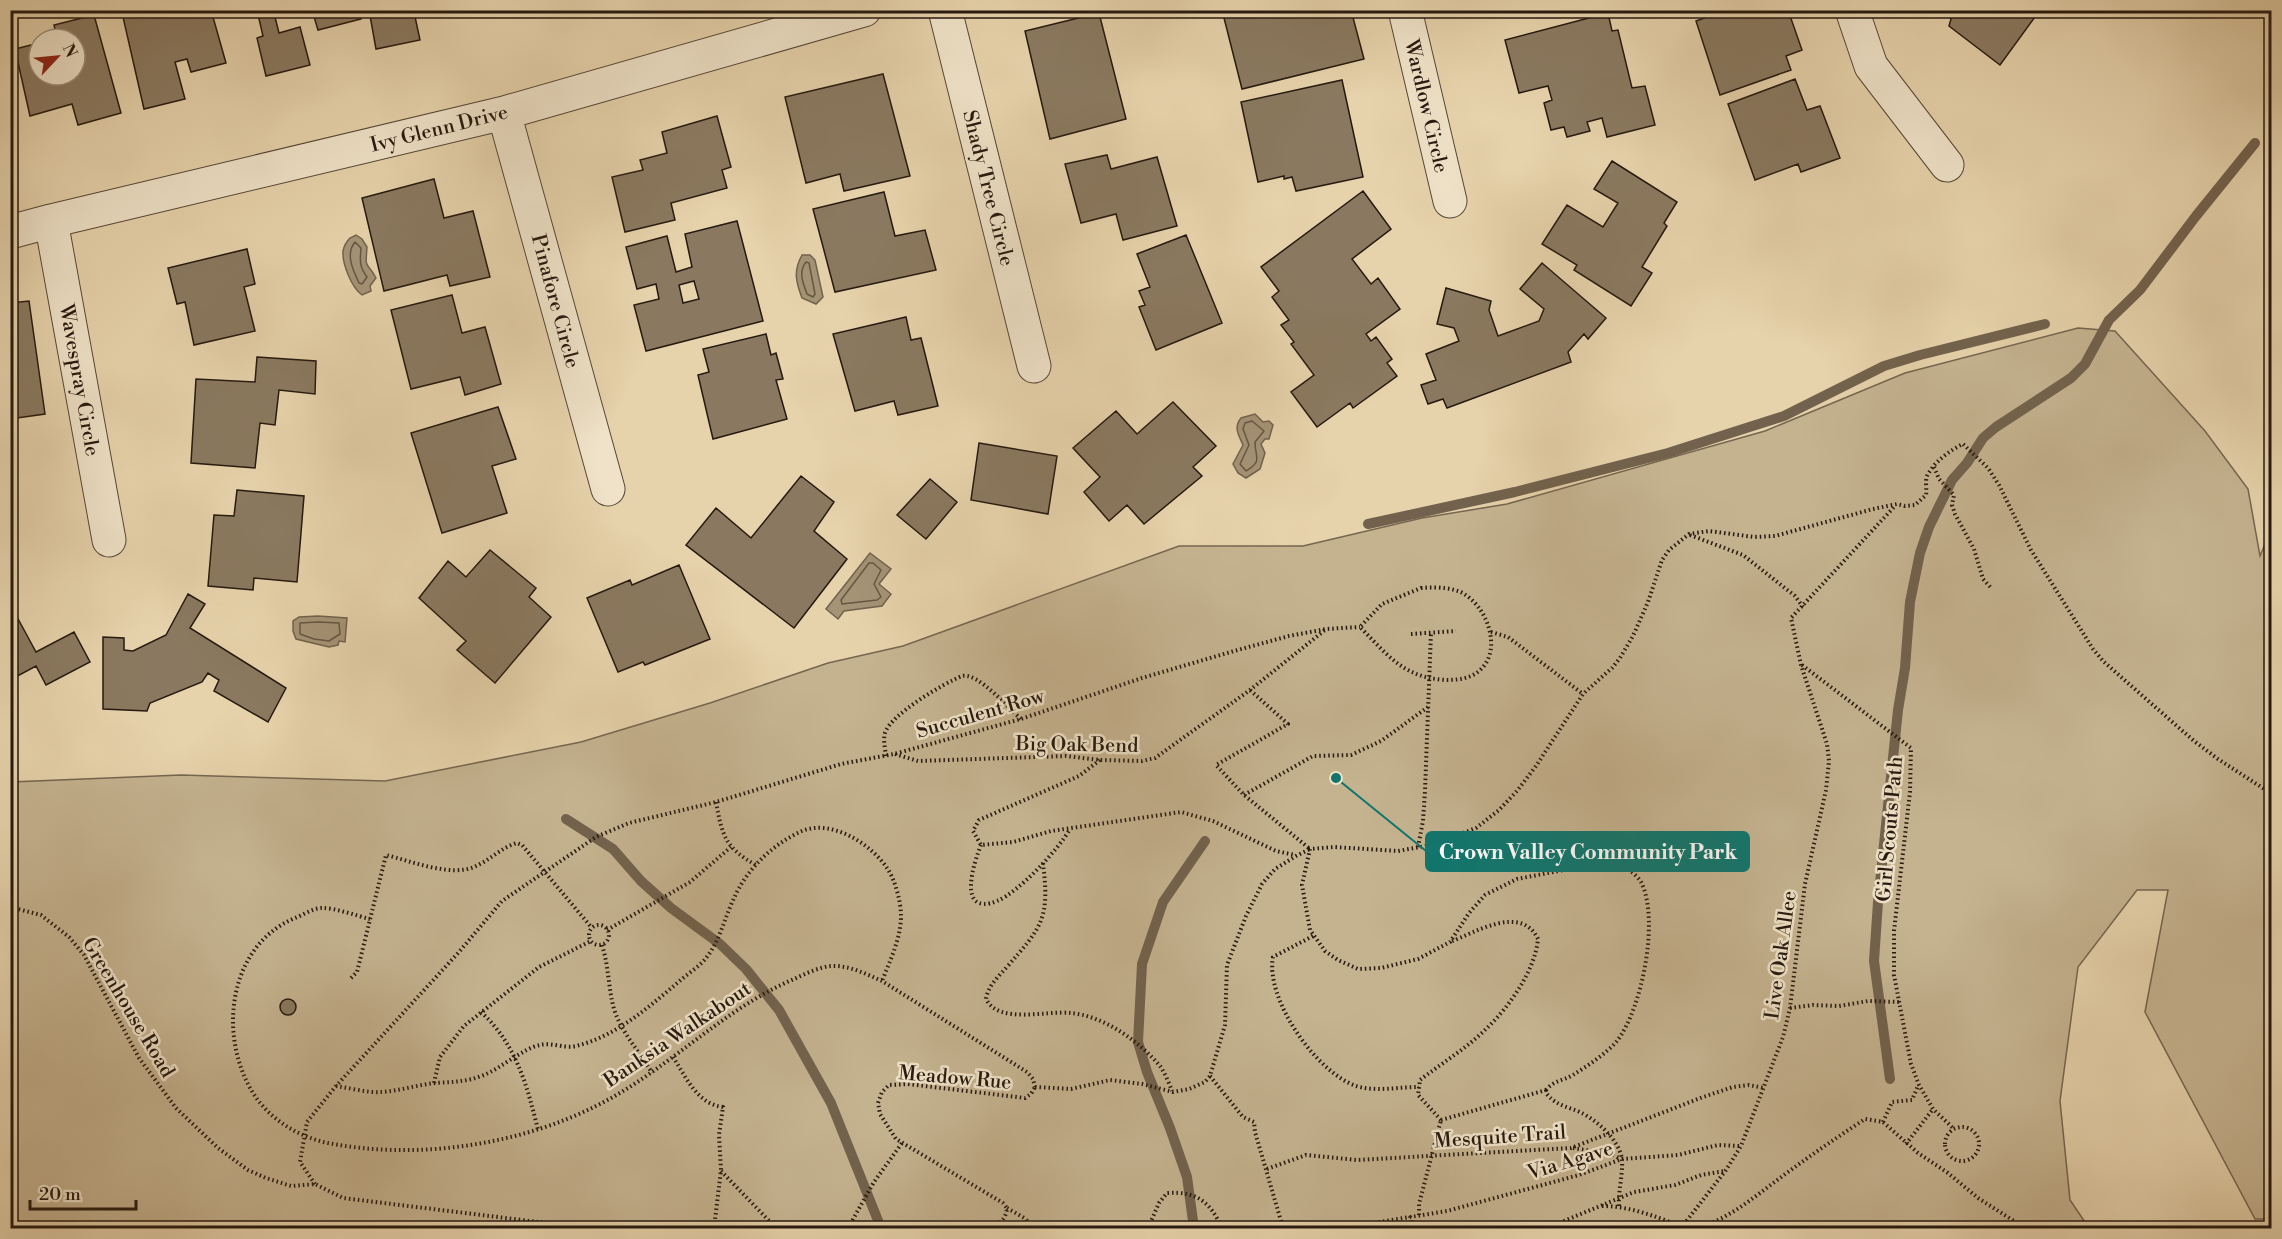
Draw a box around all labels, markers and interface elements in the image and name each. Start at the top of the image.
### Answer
north arrow [27,27,87,87]
street label: Wardlow Circle [1398,36,1453,176]
text: N [58,41,81,61]
street label: Ivy Glenn Drive [368,100,511,159]
street label: Shady Tree Circle [956,108,1019,269]
street label: Pinafore Circle [525,232,584,371]
street label: Wavespray Circle [53,301,104,458]
street label: Succulent Row [914,684,1048,745]
street label: Big Oak Bend [1014,732,1139,759]
street label: Girl Scouts Path [1872,755,1909,903]
callout: Crown Valley Community Park [1426,832,1749,871]
text: Crown Valley Community Park [1439,840,1738,866]
street label: Live Oak Allee [1760,889,1803,1021]
street label: Greenhouse Road [76,933,180,1083]
street label: Banksia Walkabout [599,977,756,1094]
street label: Meadow Rue [897,1061,1012,1096]
street label: Mesquite Trail [1433,1120,1567,1155]
street label: Via Agave [1524,1137,1616,1187]
scale bar [30,1173,136,1211]
text: 20 m [39,1183,81,1206]

